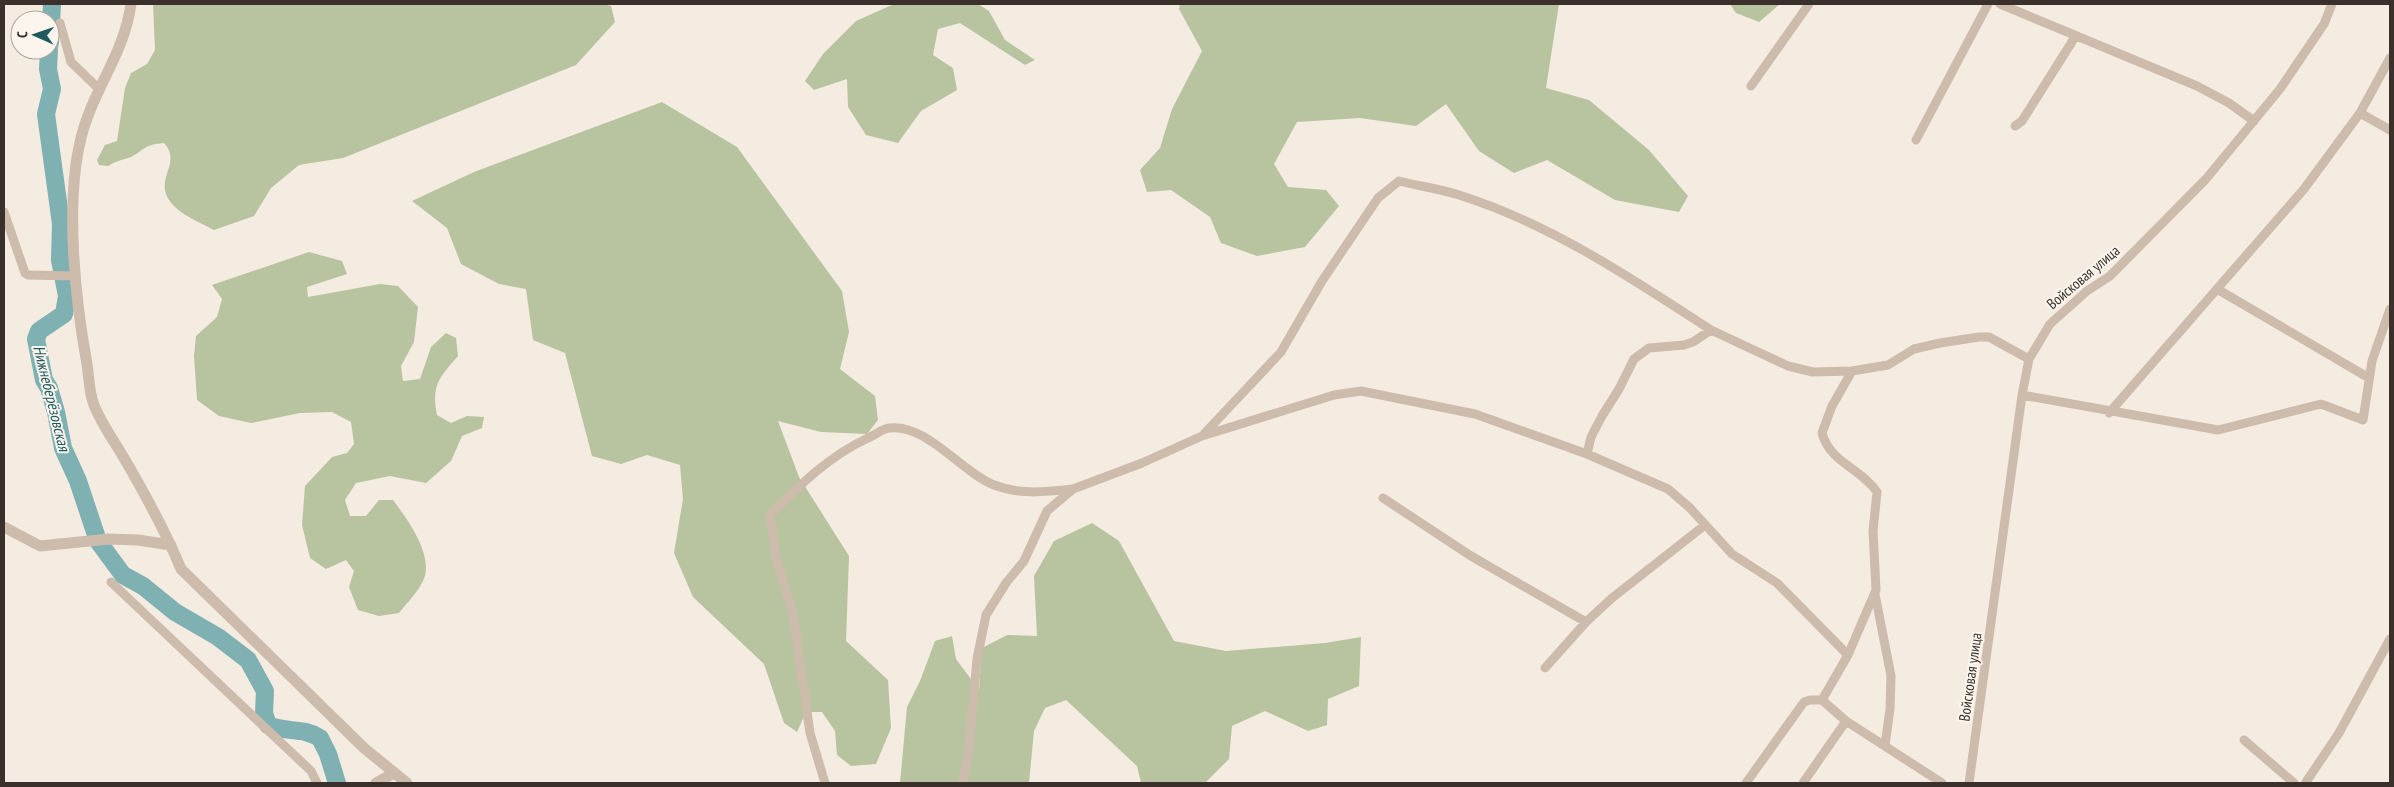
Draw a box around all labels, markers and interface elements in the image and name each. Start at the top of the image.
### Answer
north arrow [10,10,60,60]
text: С [13,30,31,38]
street label: Войсковая улица [2043,241,2123,313]
water label: Нижнеберёзовская [29,343,75,455]
street label: Войсковая улица [1954,631,1986,723]

